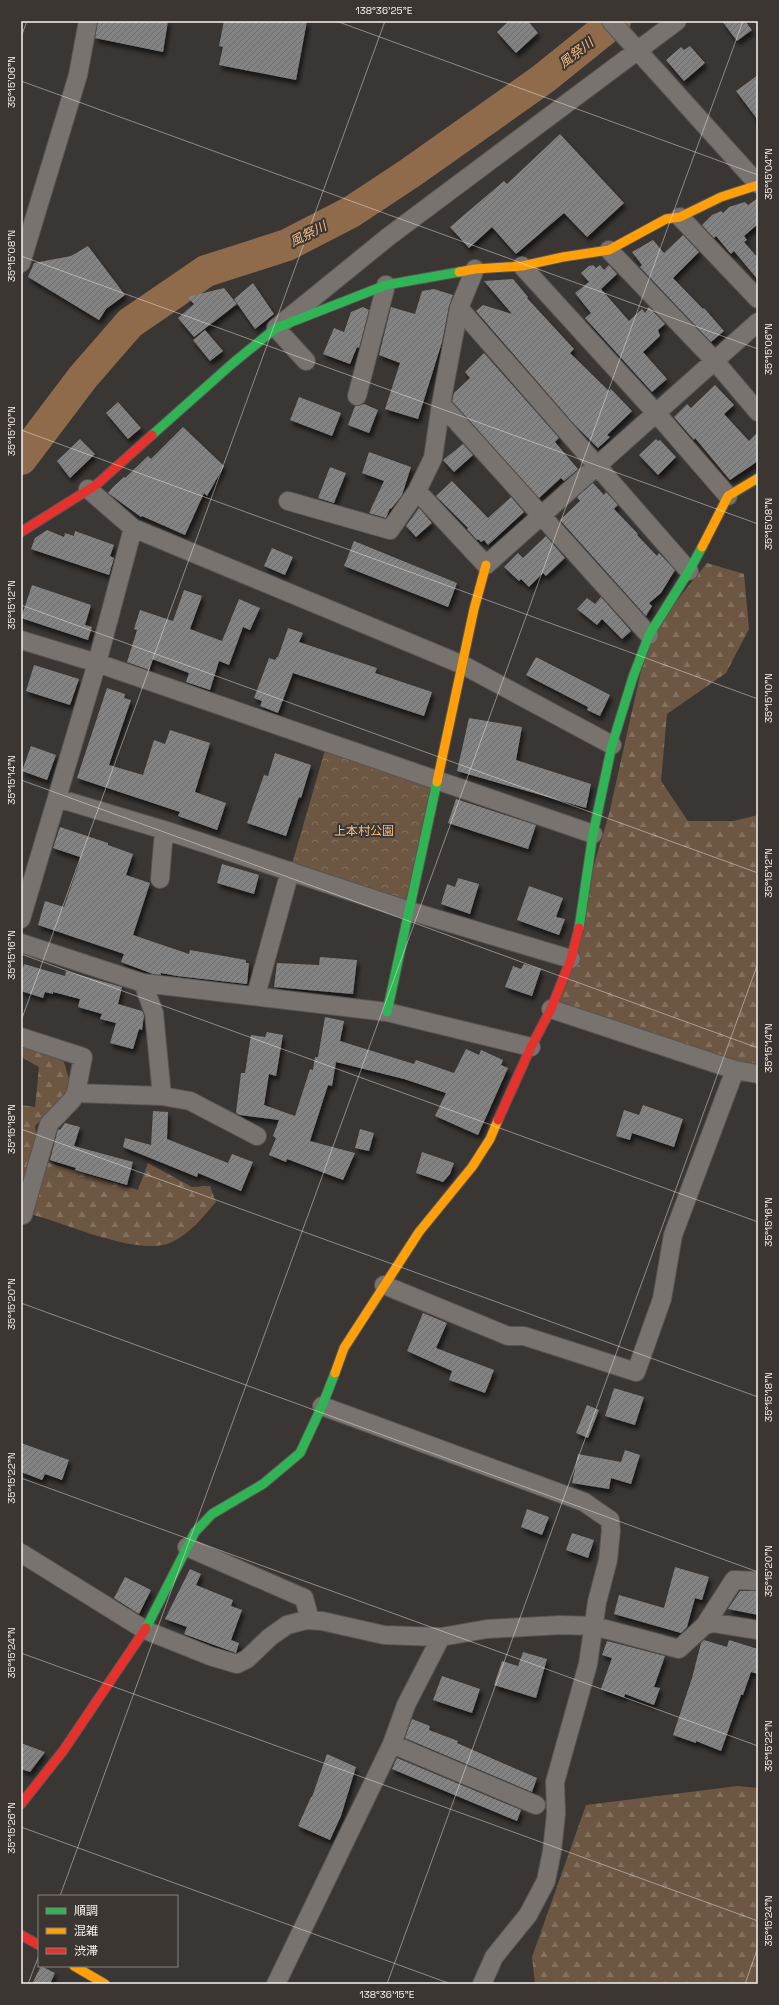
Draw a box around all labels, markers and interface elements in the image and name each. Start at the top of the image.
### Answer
text: 138°36'25"E [356,4,413,17]
water label: 風祭川 [555,33,598,72]
text: 35°15'06"N [5,56,18,108]
text: 35°15'04"N [762,148,775,200]
water label: 風祭川 [287,217,331,250]
text: 35°15'08"N [5,230,18,282]
text: 35°15'06"N [762,323,775,375]
text: 35°15'10"N [5,406,18,456]
text: 35°15'08"N [762,498,775,550]
text: 35°15'12"N [5,580,18,630]
text: 35°15'10"N [762,673,775,723]
text: 35°15'14"N [5,755,18,805]
park label: 上本村公園 [334,823,394,839]
text: 35°15'12"N [762,848,775,898]
text: 35°15'16"N [5,930,18,980]
text: 35°15'14"N [762,1023,775,1073]
text: 35°15'18"N [5,1104,18,1154]
text: 35°15'16"N [762,1197,775,1247]
text: 35°15'20"N [5,1278,18,1330]
text: 35°15'18"N [762,1372,775,1422]
text: 35°15'22"N [5,1452,18,1504]
text: 35°15'20"N [762,1545,775,1597]
text: 35°15'24"N [5,1627,18,1679]
text: 35°15'22"N [762,1720,775,1772]
text: 35°15'26"N [5,1802,18,1854]
legend [38,1895,178,1967]
text: 35°15'24"N [762,1895,775,1947]
text: 順調 [74,1903,98,1919]
text: 混雑 [74,1923,98,1939]
text: 渋滞 [74,1943,98,1959]
text: 138°36'15"E [360,1988,415,2001]

